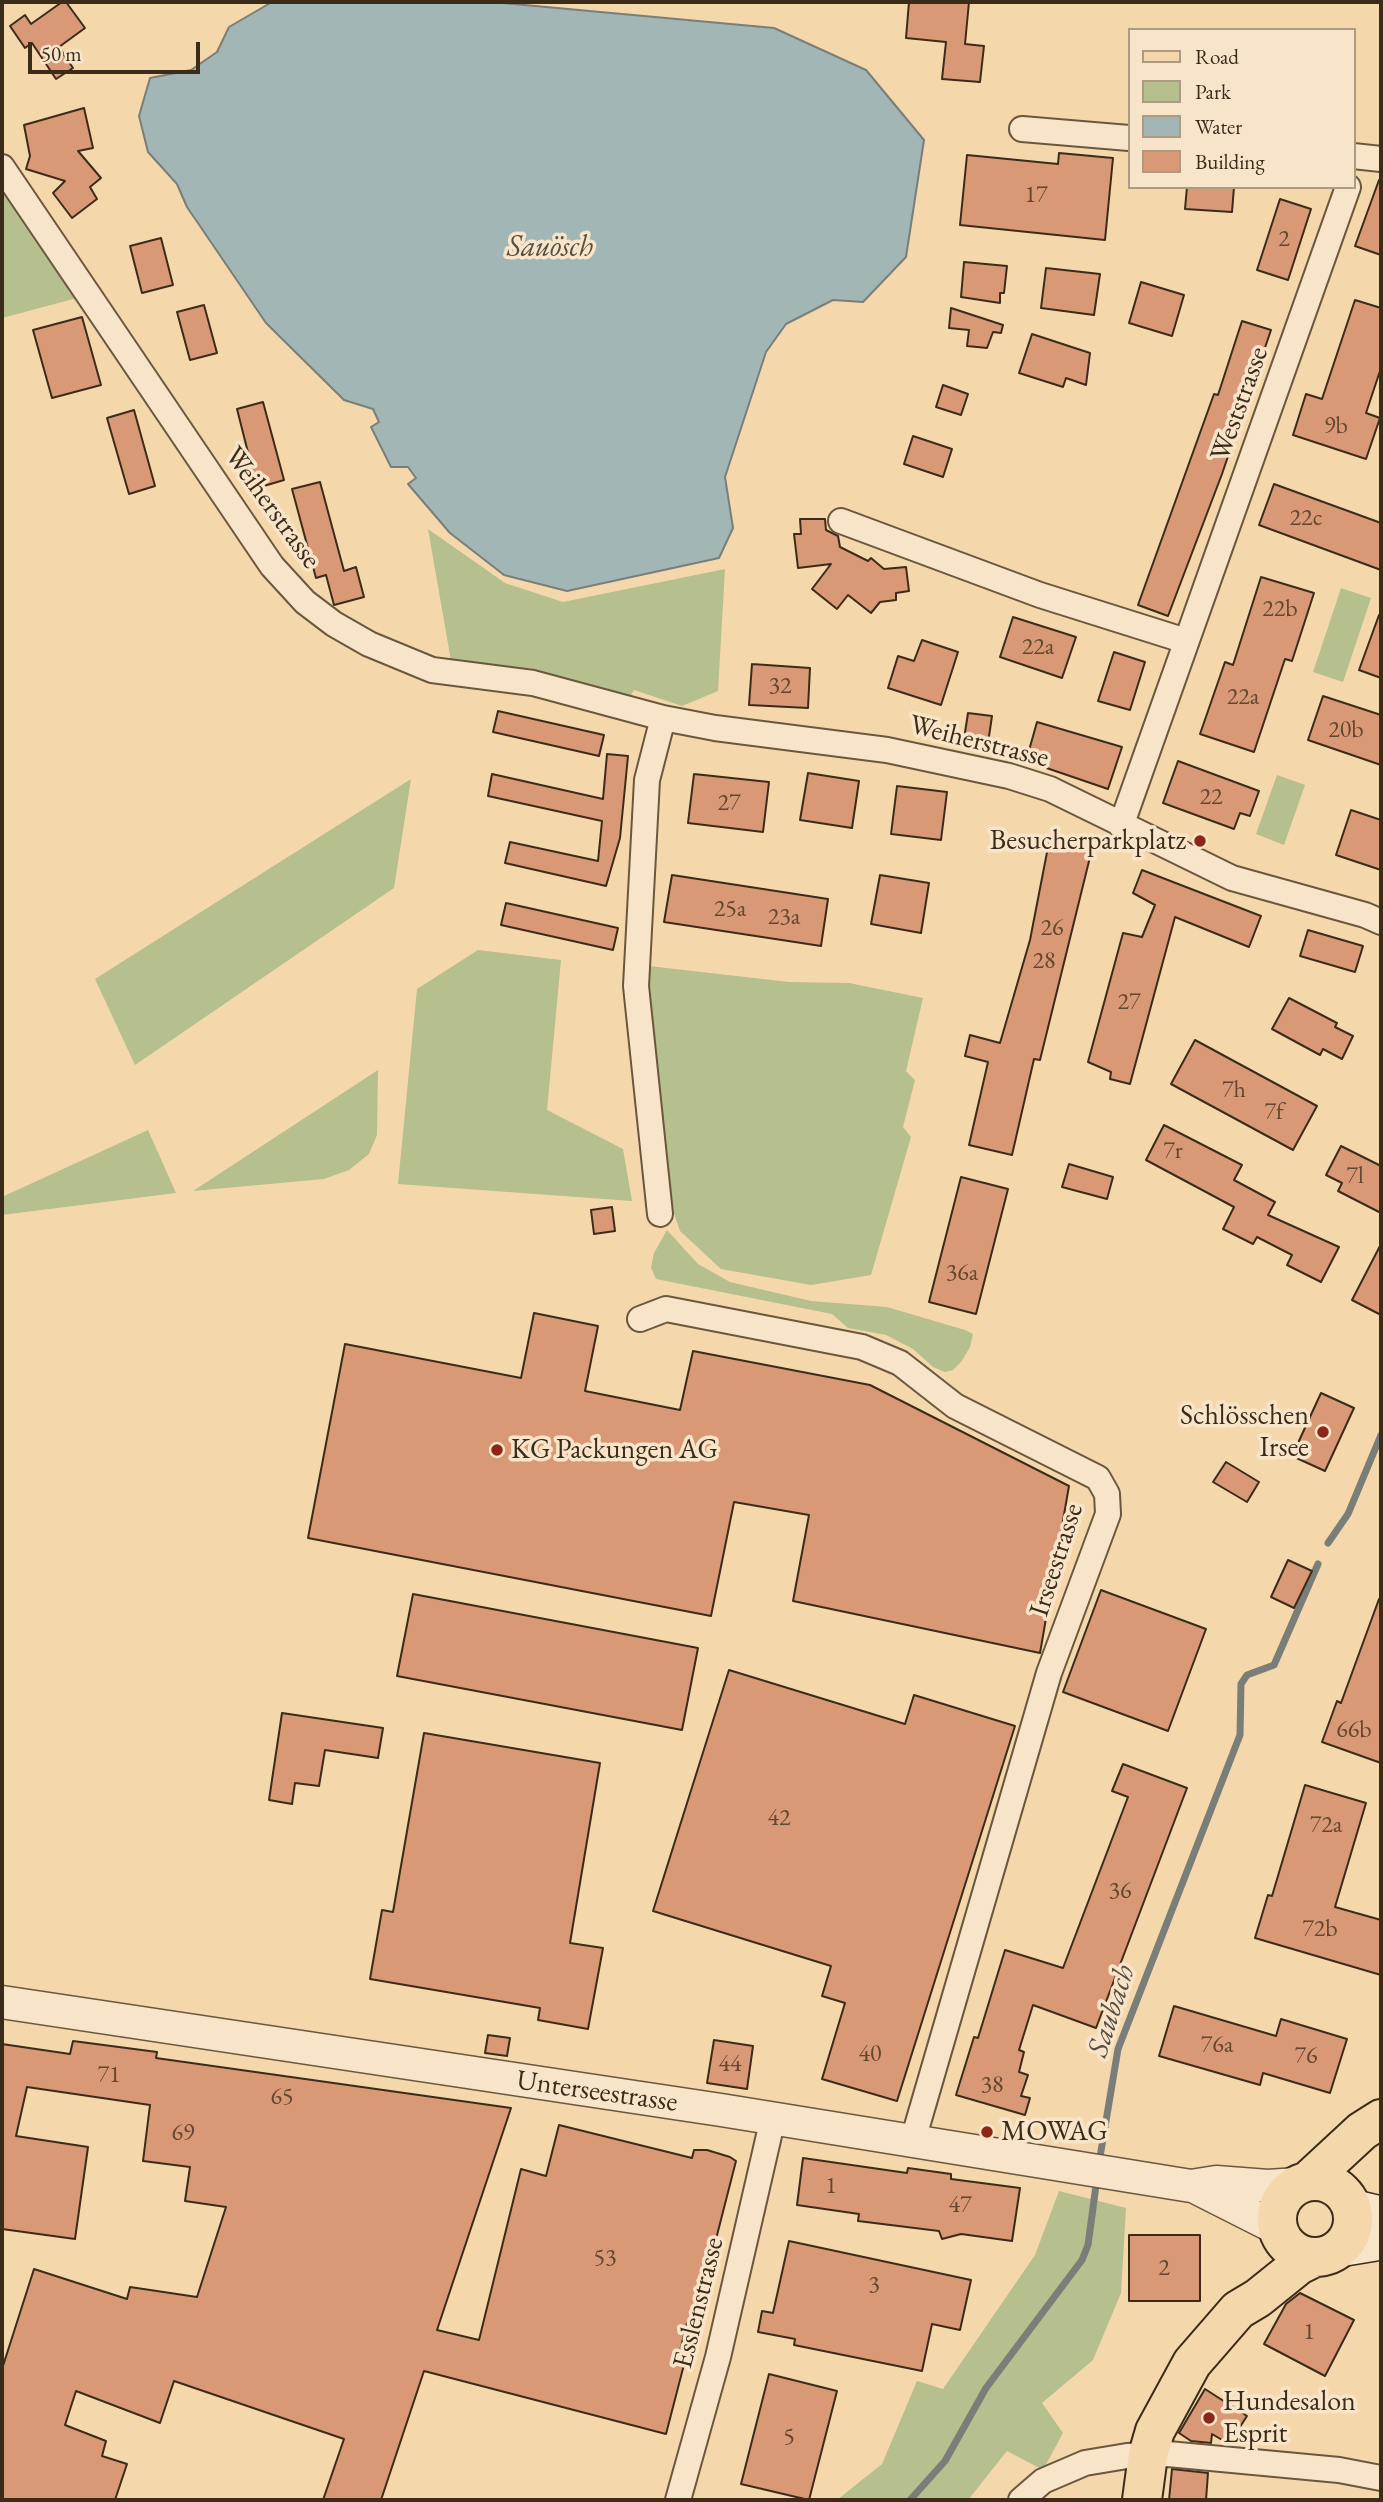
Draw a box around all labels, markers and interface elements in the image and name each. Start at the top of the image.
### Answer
scale bar [32,28,203,72]
legend [1128,28,1355,189]
text: 50 m [41,40,82,67]
text: Road [1195,43,1239,70]
text: Park [1195,78,1231,105]
text: Water [1195,113,1242,140]
text: Building [1195,148,1265,175]
house number: 17 [1024,181,1048,209]
house number: 2 [1278,225,1290,253]
water label: Sauösch [507,230,593,266]
street label: Weststrasse [1204,342,1276,466]
house number: 9b [1324,412,1348,440]
street label: Weiherstrasse [216,440,328,576]
house number: 22c [1290,504,1322,532]
house number: 22b [1262,595,1298,623]
house number: 22a [1022,633,1054,661]
house number: 32 [768,672,792,700]
house number: 22a [1227,683,1259,711]
street label: Weiherstrasse [906,708,1052,776]
house number: 20b [1328,716,1364,744]
house number: 22 [1199,783,1223,811]
house number: 27 [717,789,741,817]
place label: Besucherparkplatz [990,824,1186,858]
marker: Besucherparkplatz [1192,833,1208,849]
house number: 25a [714,895,746,923]
house number: 23a [768,903,800,931]
house number: 26 [1040,914,1064,942]
house number: 28 [1032,947,1056,975]
house number: 27 [1117,988,1141,1016]
house number: 7h [1222,1076,1246,1104]
house number: 7f [1264,1098,1284,1126]
house number: 7r [1163,1137,1183,1165]
house number: 7l [1346,1162,1364,1190]
house number: 36a [946,1259,978,1287]
place label: Schlösschen Irsee [1180,1399,1309,1465]
marker: Schlösschen Irsee [1315,1424,1331,1440]
place label: KG Packungen AG [511,1433,718,1467]
marker: KG Packungen AG [489,1442,505,1458]
street label: Irseestrasse [1023,1499,1091,1621]
house number: 66b [1336,1716,1372,1744]
house number: 42 [767,1804,791,1832]
house number: 72a [1310,1811,1342,1839]
house number: 36 [1108,1877,1132,1905]
house number: 72b [1302,1915,1338,1943]
water label: Saubach [1080,1961,1144,2061]
house number: 76a [1201,2031,1233,2059]
house number: 40 [858,2040,882,2068]
house number: 76 [1294,2042,1318,2070]
house number: 44 [718,2050,742,2078]
house number: 71 [97,2061,121,2089]
street label: Unterseestrasse [514,2064,680,2120]
house number: 38 [980,2071,1004,2099]
house number: 65 [270,2083,294,2111]
place label: MOWAG [1001,2115,1108,2149]
house number: 69 [171,2119,195,2147]
marker: MOWAG [979,2124,995,2140]
house number: 1 [825,2172,837,2200]
house number: 47 [948,2191,972,2219]
street label: Esslenstrasse [667,2234,731,2372]
house number: 53 [593,2244,617,2272]
house number: 2 [1158,2254,1170,2282]
house number: 3 [868,2271,880,2299]
house number: 1 [1303,2318,1315,2346]
place label: Hundesalon Esprit [1223,2385,1356,2451]
marker: Hundesalon Esprit [1201,2410,1217,2426]
house number: 5 [783,2423,795,2451]

